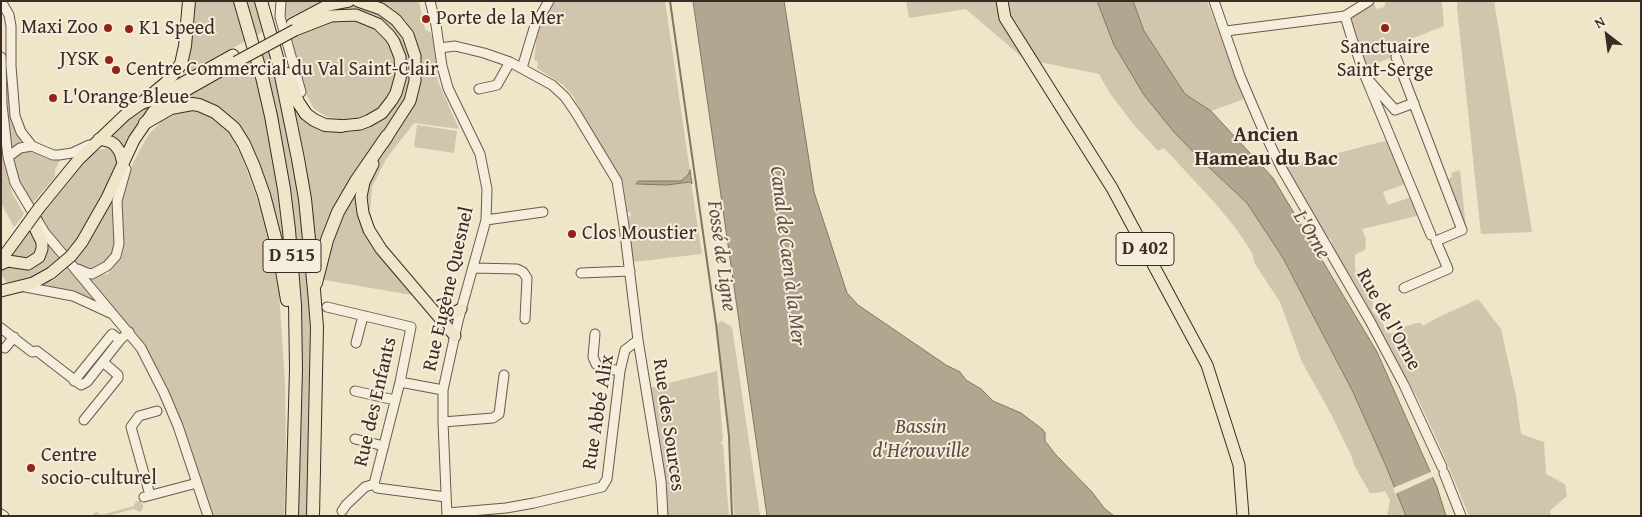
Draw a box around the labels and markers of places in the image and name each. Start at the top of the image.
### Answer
place label: Porte de la Mer [436,7,564,31]
marker: Porte de la Mer [420,13,432,25]
place label: Maxi Zoo [21,16,98,40]
place label: K1 Speed [139,17,215,41]
marker: Maxi Zoo [102,22,114,34]
marker: Sanctuaire Saint-Serge [1379,22,1391,34]
marker: K1 Speed [123,23,135,35]
place label: Sanctuaire Saint-Serge [1337,36,1433,83]
place label: JYSK [59,48,99,72]
marker: JYSK [103,54,115,66]
place label: Centre Commercial du Val Saint-Clair [126,58,438,82]
marker: Centre Commercial du Val Saint-Clair [110,64,122,76]
place label: L'Orange Bleue [63,86,189,110]
marker: L'Orange Bleue [47,92,59,104]
place label: Clos Moustier [582,222,697,246]
marker: Clos Moustier [566,228,578,240]
place label: Centre socio-culturel [41,444,157,491]
marker: Centre socio-culturel [25,462,37,474]

